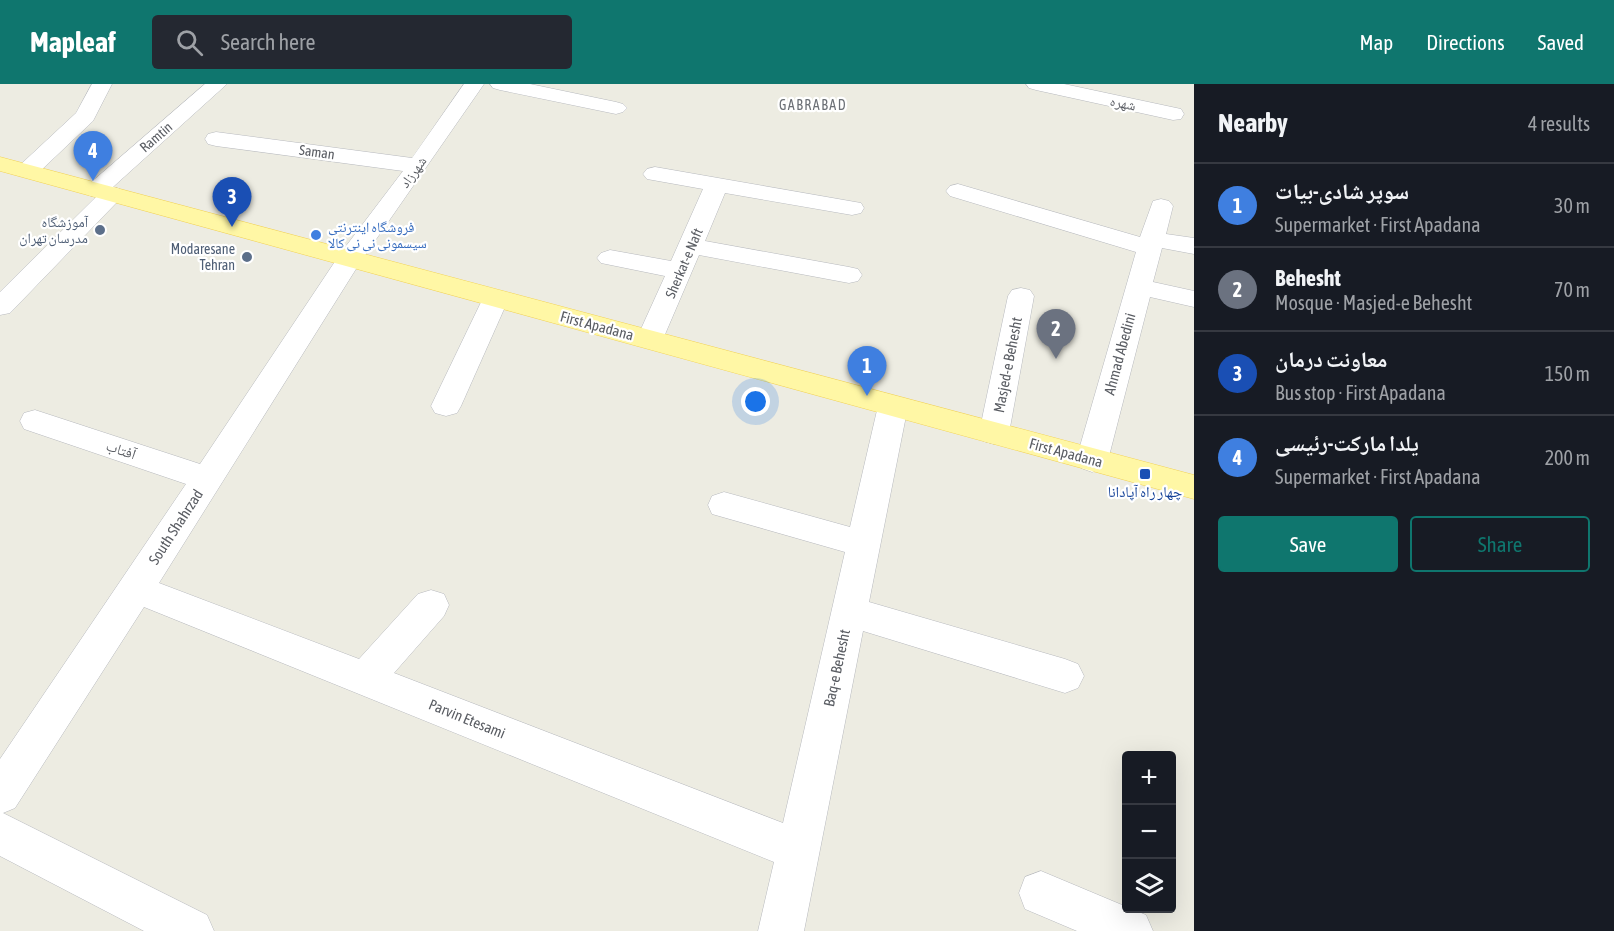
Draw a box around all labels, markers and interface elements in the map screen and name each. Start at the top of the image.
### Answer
search box [152,15,572,69]
text: Mapleaf [30,26,116,58]
icon: search [173,26,206,59]
text: Search here [221,29,316,55]
text: Map [1359,30,1393,54]
text: Directions [1426,30,1505,54]
text: Saved [1538,30,1584,54]
street label: شهره [1108,92,1137,114]
district label: GABRABAD [779,97,847,113]
text: Nearby [1218,108,1288,138]
text: 4 results [1528,112,1590,135]
street label: Ramtin [137,119,175,155]
pin: 4 [74,132,112,181]
street label: Saman [298,142,336,162]
street label: شهرزاد [396,153,430,191]
pin: 3 [212,178,252,227]
text: سوپر شادی-بیات [1275,178,1409,204]
text: 1 [1233,194,1242,217]
text: 30 m [1554,194,1590,217]
text: Supermarket · First Apadana [1275,213,1481,236]
place label: آموزشگاه مدرسان تهران [19,214,88,247]
place label: فروشگاه اینترنتی سیسمونی نی نی کالا [328,219,427,252]
marker: آموزشگاه مدرسان تهران [93,223,107,237]
street label: Sherkat-e Naft [662,226,706,300]
marker: فروشگاه اینترنتی سیسمونی نی نی کالا [309,228,323,242]
place label: Modaresane Tehran [171,241,235,273]
marker: Modaresane Tehran [240,250,254,264]
text: Behesht [1275,265,1341,291]
text: 2 [1233,278,1242,301]
text: 70 m [1554,278,1590,301]
text: Mosque · Masjed-e Behesht [1275,291,1472,314]
street label: First Apadana [559,308,636,343]
pin: 2 [1036,310,1076,359]
street label: Ahmad Abedini [1100,311,1139,397]
street label: Masjed-e Behesht [990,316,1025,414]
pin: 1 [848,346,886,396]
text: معاونت درمان [1275,346,1387,372]
text: 3 [1233,362,1242,385]
text: 150 m [1545,362,1590,385]
text: Bus stop · First Apadana [1275,381,1446,404]
your location [741,387,770,416]
text: یلدا مارکت-رئیسی [1275,430,1419,456]
street label: First Apadana [1028,435,1105,470]
street label: آفتاب [104,436,140,463]
text: 4 [1233,446,1242,469]
text: 200 m [1545,446,1590,469]
text: Supermarket · First Apadana [1275,465,1481,488]
marker: چهار راه آپادانا [1138,467,1152,481]
place label: چهار راه آپادانا [1108,483,1183,501]
street label: South Shahrzad [145,486,206,567]
button: Save [1218,516,1398,572]
button: Share [1410,516,1590,572]
street label: Baq-e Behesht [820,628,853,708]
street label: Parvin Etesami [426,695,508,742]
map controls [1122,751,1176,913]
button: + [1122,751,1176,805]
button: − [1122,805,1176,859]
button: layers [1122,859,1176,913]

